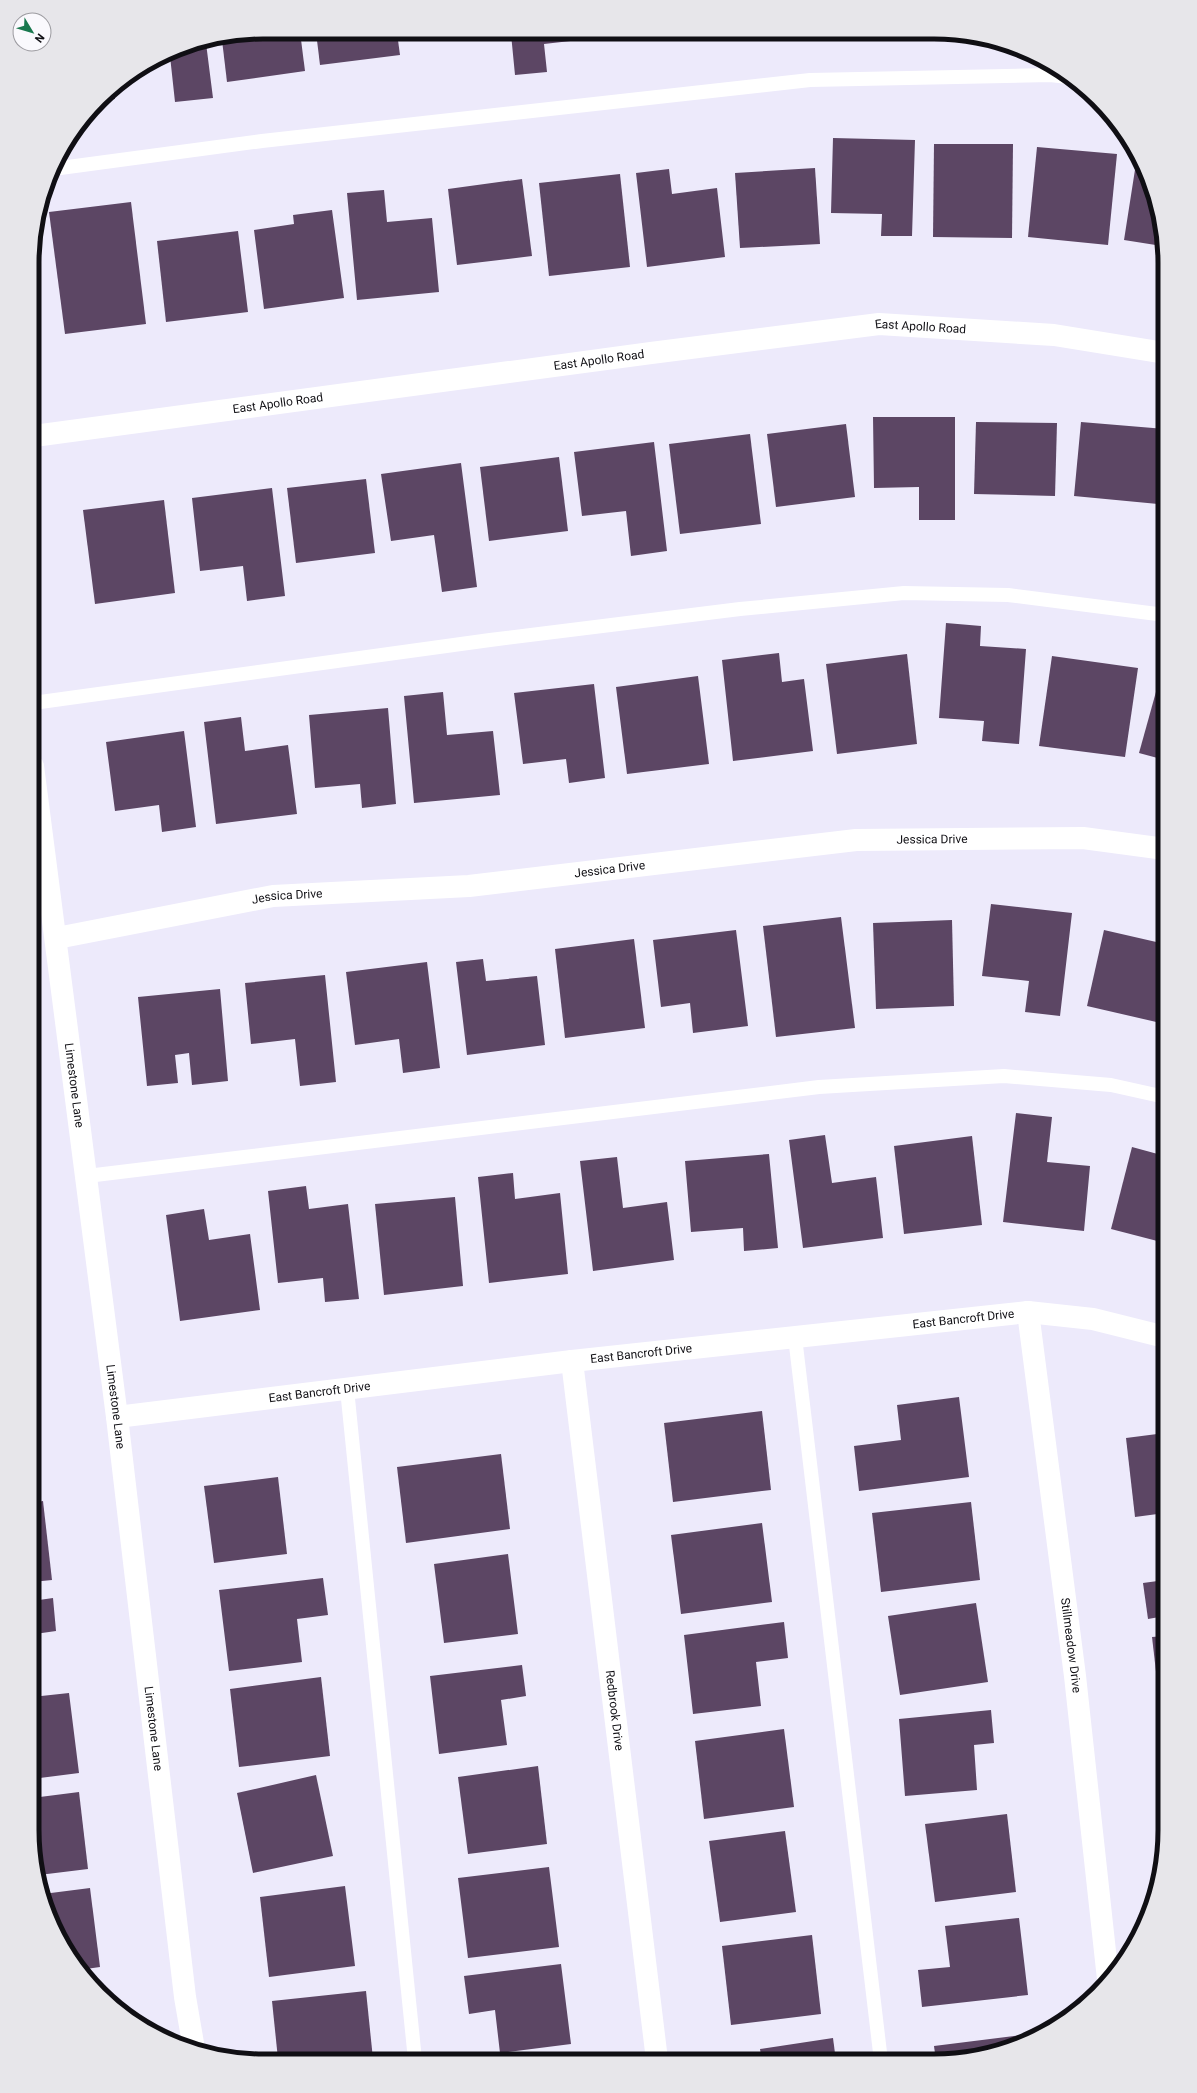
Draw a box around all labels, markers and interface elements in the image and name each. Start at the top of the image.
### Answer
north arrow [12,12,52,52]
text: N [32,31,47,45]
street label: East Apollo Road [874,317,966,336]
street label: East Apollo Road [553,347,645,373]
street label: East Apollo Road [232,390,324,416]
street label: Jessica Drive [896,832,968,847]
street label: Jessica Drive [574,858,646,880]
street label: Jessica Drive [250,886,323,907]
street label: Limestone Lane [62,1042,87,1128]
street label: East Bancroft Drive [912,1307,1015,1331]
street label: East Bancroft Drive [590,1341,693,1366]
street label: Limestone Lane [103,1364,128,1450]
street label: East Bancroft Drive [268,1379,371,1405]
street label: Stillmeadow Drive [1058,1597,1084,1694]
street label: Redbrook Drive [603,1669,626,1751]
street label: Limestone Lane [142,1685,165,1772]

